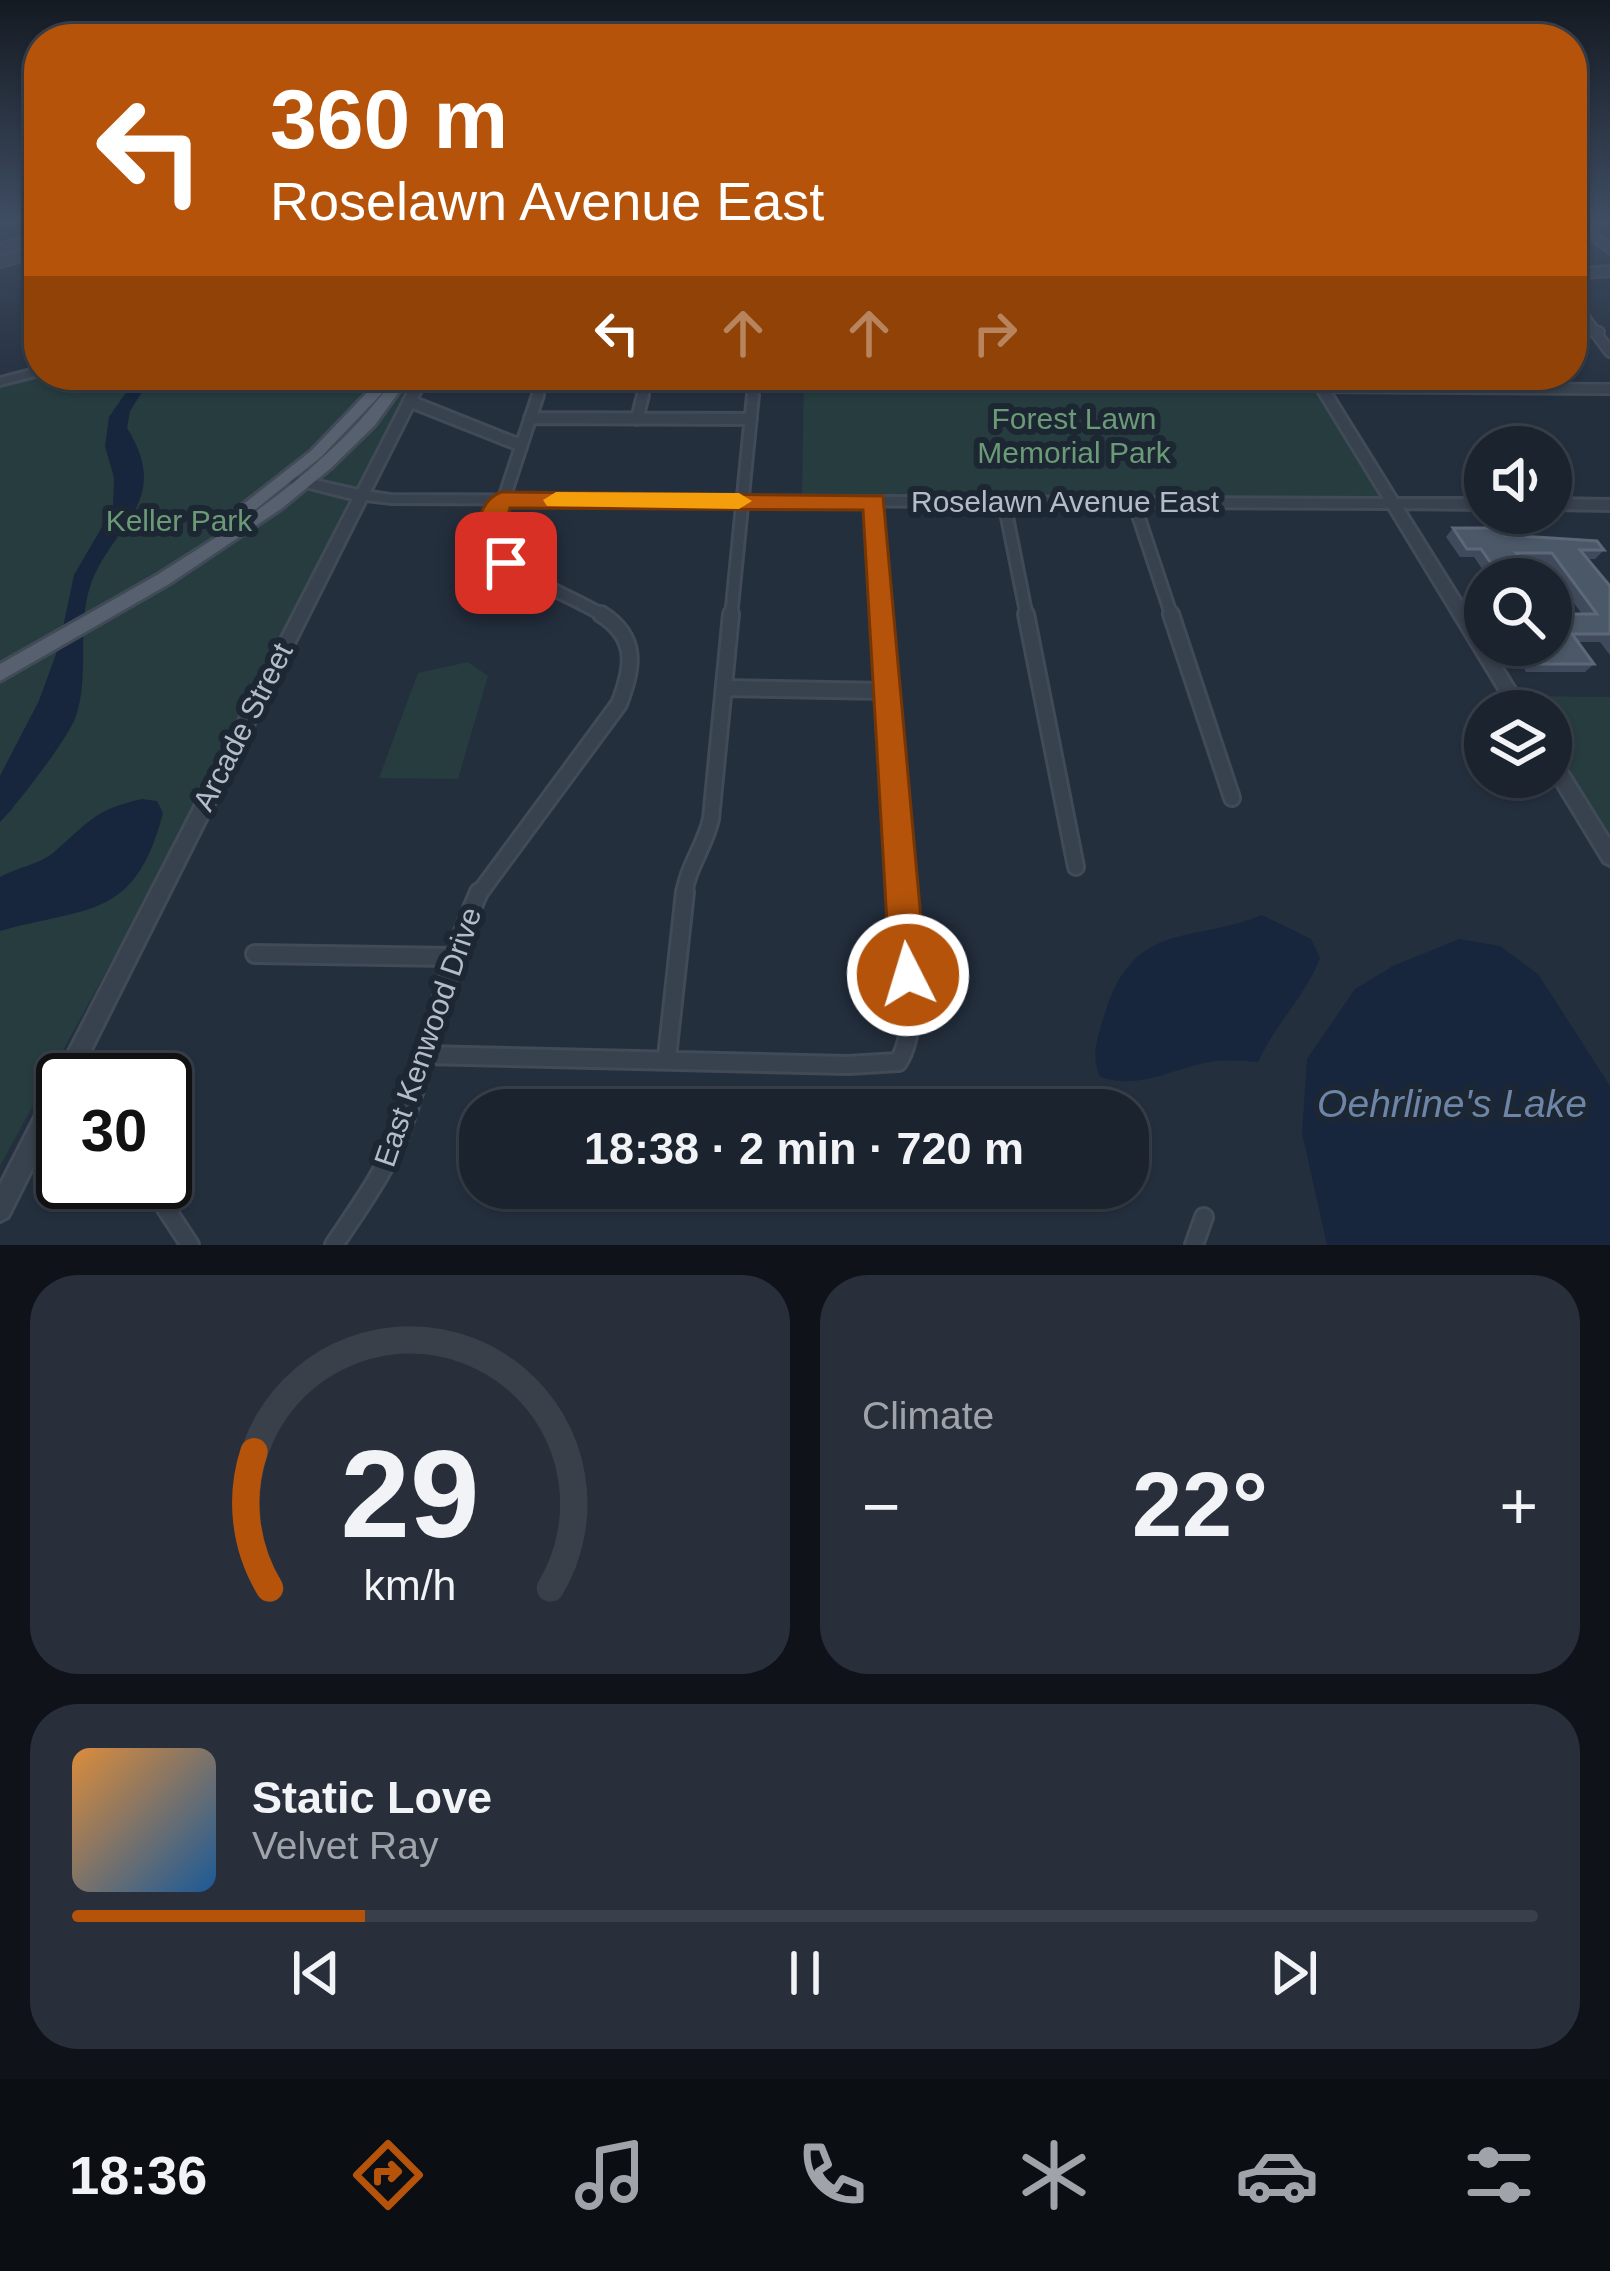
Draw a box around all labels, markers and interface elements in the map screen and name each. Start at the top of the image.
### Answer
icon: left [72,72,228,228]
text: 360 m [270,72,508,166]
text: Roselawn Avenue East [270,171,824,231]
icon: left [584,300,650,366]
icon: ahead [710,300,776,366]
icon: ahead [836,300,902,366]
icon: right [962,300,1028,366]
park label: Forest Lawn Memorial Park [977,402,1172,469]
map controls [1464,426,1572,798]
button: sound [1464,426,1572,534]
street label: Roselawn Avenue East [911,485,1220,518]
park label: Keller Park [106,504,253,537]
pin [455,512,557,614]
icon: arrive [473,530,539,596]
button: search [1464,558,1572,666]
street label: Arcade Street [186,637,299,816]
button: layers [1464,690,1572,798]
street label: East Kenwood Drive [368,903,487,1171]
position arrow [845,912,971,1038]
speed limit sign: 30 [36,1053,192,1209]
water label: Oehrline's Lake [1317,1082,1587,1125]
text: 18:38 · 2 min · 720 m [584,1123,1024,1174]
text: Climate [862,1394,994,1437]
text: 29 [341,1424,479,1563]
text: 22° [1132,1455,1268,1555]
text: − [862,1469,901,1543]
text: + [1499,1469,1538,1543]
text: km/h [364,1560,456,1608]
text: Static Love [252,1772,492,1823]
text: Velvet Ray [252,1824,438,1867]
icon: previous [283,1940,349,2006]
icon: pause [772,1940,838,2006]
icon: next [1261,1940,1327,2006]
icon: directions [346,2133,430,2217]
icon: music [568,2133,652,2217]
icon: phone [790,2133,874,2217]
icon: climate [1012,2133,1096,2217]
icon: car [1235,2133,1319,2217]
icon: filters [1457,2133,1541,2217]
text: 18:36 [69,2145,207,2205]

